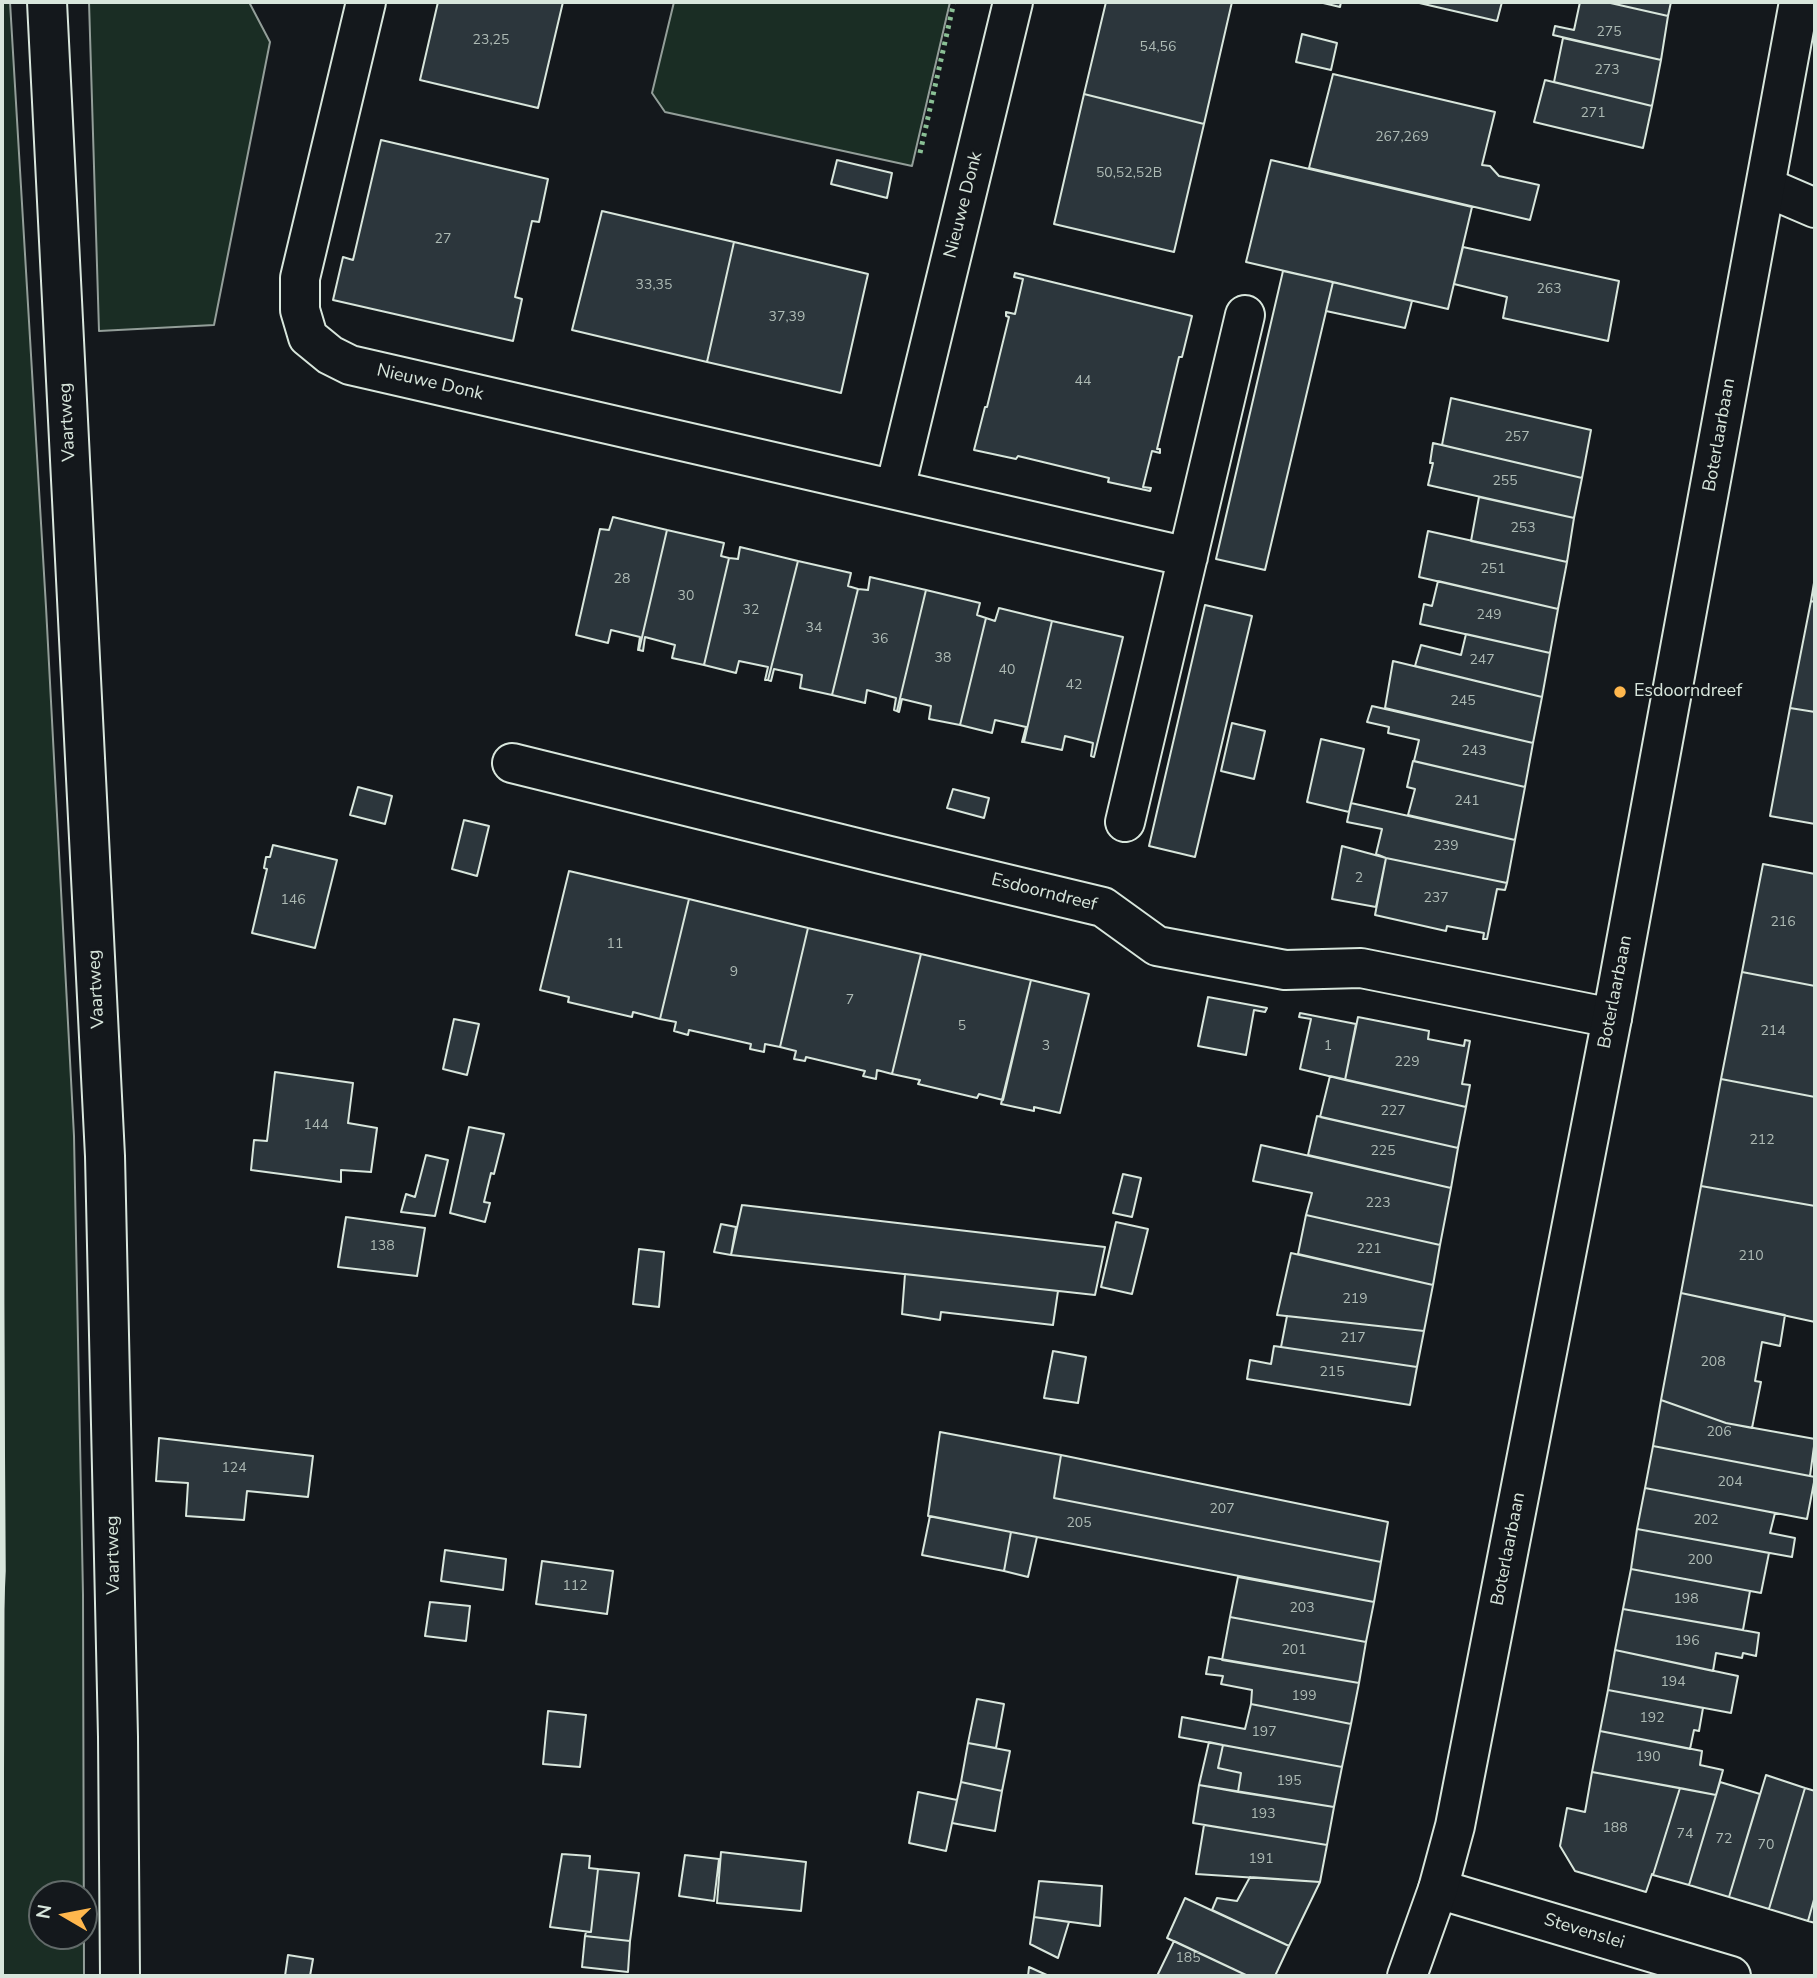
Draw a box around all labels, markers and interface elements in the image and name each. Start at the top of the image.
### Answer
house number: 275 [1596,25,1622,41]
house number: 23,25 [473,33,509,49]
house number: 54,56 [1140,40,1176,56]
house number: 273 [1594,63,1620,79]
house number: 271 [1580,106,1606,122]
house number: 267,269 [1375,130,1429,146]
street label: Nieuwe Donk [940,150,988,260]
house number: 50,52,52B [1096,166,1162,182]
house number: 27 [435,232,451,248]
house number: 33,35 [636,278,672,294]
house number: 263 [1536,282,1562,298]
house number: 37,39 [769,310,805,326]
street label: Nieuwe Donk [374,360,486,406]
house number: 44 [1075,374,1091,390]
street label: Boterlaarbaan [1699,377,1741,493]
street label: Vaartweg [55,382,81,462]
house number: 257 [1504,430,1530,446]
house number: 255 [1492,474,1518,490]
house number: 253 [1510,521,1536,537]
house number: 251 [1480,562,1506,578]
house number: 28 [614,572,630,588]
house number: 30 [678,589,694,605]
house number: 32 [743,603,759,619]
house number: 249 [1476,608,1502,624]
house number: 34 [806,621,822,637]
house number: 36 [872,632,888,648]
house number: 38 [935,651,951,667]
house number: 247 [1469,653,1495,669]
house number: 40 [999,663,1015,679]
house number: 42 [1066,678,1082,694]
place label: Esdoorndreef [1634,681,1742,703]
marker: Esdoorndreef [1612,684,1628,700]
house number: 245 [1450,694,1476,710]
house number: 243 [1461,744,1487,760]
house number: 241 [1454,794,1480,810]
house number: 239 [1433,839,1459,855]
street label: Esdoorndreef [989,869,1099,917]
house number: 2 [1355,871,1363,887]
house number: 237 [1423,891,1449,907]
house number: 146 [280,893,306,909]
house number: 216 [1770,915,1796,931]
street label: Boterlaarbaan [1594,934,1638,1050]
house number: 11 [607,937,623,953]
street label: Vaartweg [84,949,110,1029]
house number: 9 [730,965,738,981]
house number: 7 [846,993,854,1009]
house number: 5 [958,1019,966,1035]
house number: 214 [1760,1024,1786,1040]
house number: 3 [1042,1039,1050,1055]
house number: 1 [1324,1039,1332,1055]
house number: 229 [1394,1055,1420,1071]
house number: 227 [1380,1104,1406,1120]
house number: 144 [303,1118,329,1134]
house number: 212 [1749,1133,1775,1149]
house number: 225 [1370,1144,1396,1160]
house number: 223 [1365,1196,1391,1212]
house number: 138 [369,1239,395,1255]
house number: 221 [1356,1242,1382,1258]
house number: 210 [1738,1249,1764,1265]
house number: 219 [1342,1292,1368,1308]
house number: 217 [1340,1331,1366,1347]
house number: 208 [1700,1355,1726,1371]
house number: 215 [1319,1365,1345,1381]
house number: 206 [1706,1425,1732,1441]
house number: 124 [221,1461,247,1477]
house number: 204 [1717,1475,1743,1491]
street label: Boterlaarbaan [1487,1491,1531,1607]
house number: 207 [1209,1502,1235,1518]
house number: 202 [1693,1513,1719,1529]
street label: Vaartweg [103,1515,125,1595]
house number: 205 [1066,1516,1092,1532]
house number: 200 [1687,1553,1713,1569]
house number: 112 [562,1579,588,1595]
house number: 198 [1673,1592,1699,1608]
house number: 203 [1289,1601,1315,1617]
house number: 196 [1674,1634,1700,1650]
house number: 201 [1281,1643,1307,1659]
house number: 194 [1660,1675,1686,1691]
house number: 199 [1291,1689,1317,1705]
house number: 192 [1639,1711,1665,1727]
house number: 197 [1251,1725,1277,1741]
house number: 190 [1635,1750,1661,1766]
house number: 195 [1276,1774,1302,1790]
house number: 193 [1250,1807,1276,1823]
house number: 188 [1602,1821,1628,1837]
house number: 74 [1677,1827,1693,1843]
house number: 72 [1716,1832,1732,1848]
house number: 70 [1758,1838,1774,1854]
house number: 191 [1248,1852,1274,1868]
north arrow [28,1880,98,1950]
text: N [30,1902,58,1921]
street label: Stevenslei [1541,1909,1627,1955]
house number: 185 [1175,1951,1201,1967]

